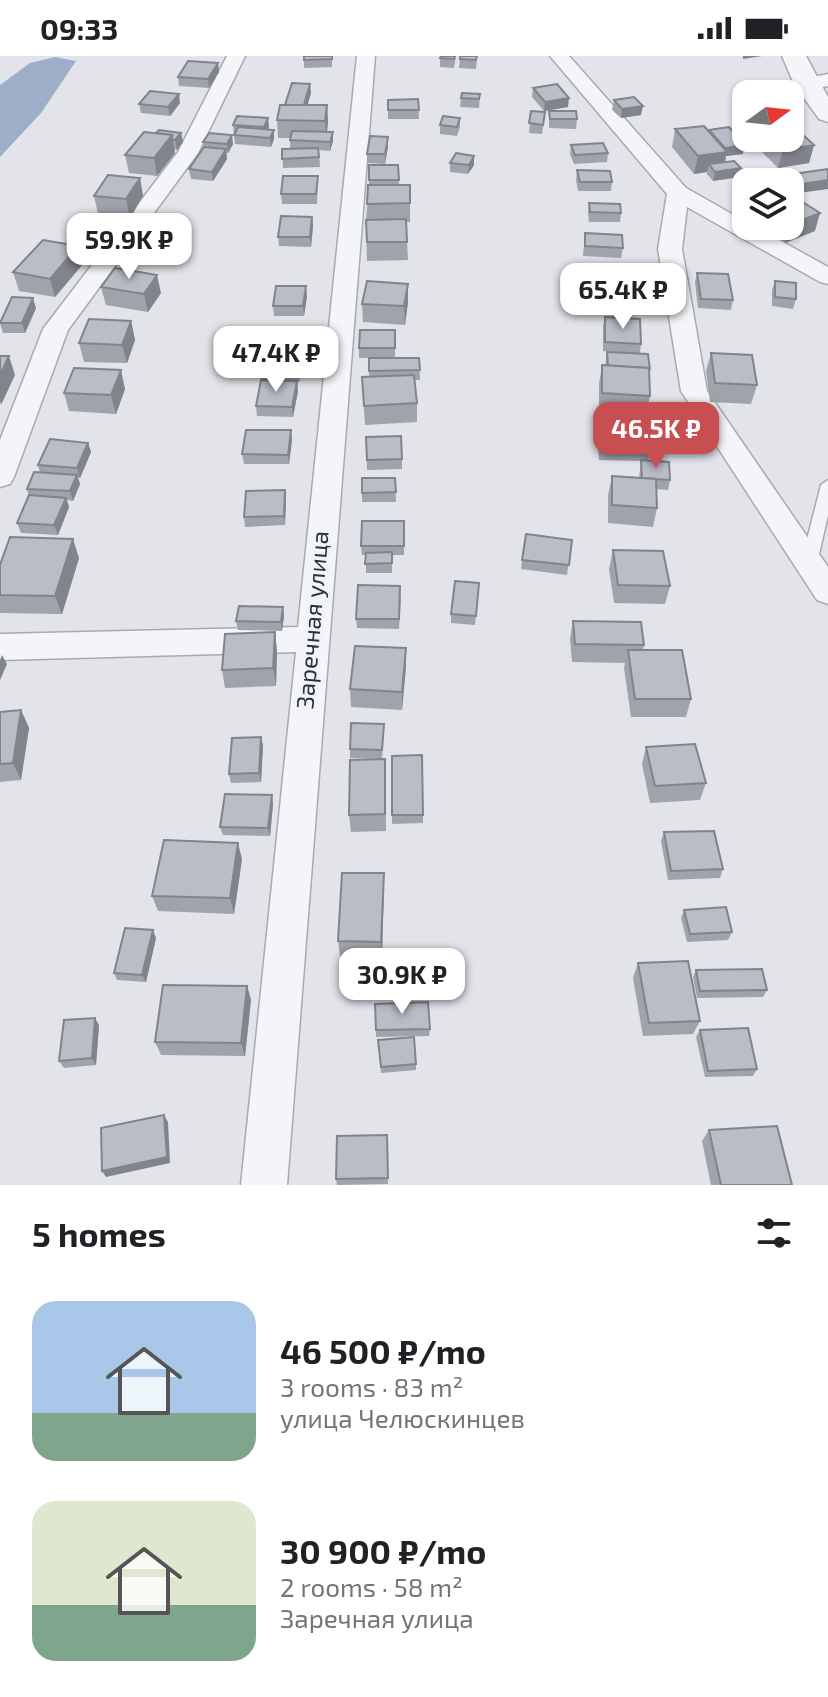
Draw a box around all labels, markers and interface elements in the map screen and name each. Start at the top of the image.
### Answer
text: 09:33 [40,10,118,46]
north arrow [732,80,804,152]
map controls [732,80,804,240]
button: layers [732,168,804,240]
pin: 59.9K ₽ [55,213,203,281]
text: 59.9K ₽ [85,223,173,254]
pin: 65.4K ₽ [549,263,697,331]
text: 65.4K ₽ [578,273,668,304]
pin: 47.4K ₽ [202,326,350,394]
text: 47.4K ₽ [231,336,321,367]
pin: 46.5K ₽ [582,402,730,470]
text: 46.5K ₽ [611,412,701,443]
street label: Заречная улица [289,530,335,710]
pin: 30.9K ₽ [328,948,476,1016]
text: 30.9K ₽ [357,958,447,989]
icon: filters [752,1211,796,1255]
text: 5 homes [32,1213,166,1254]
text: 46 500 ₽/mo [280,1330,486,1371]
icon: home [96,1333,192,1429]
text: 3 rooms · 83 m² [280,1371,463,1402]
text: улица Челюскинцев [280,1402,525,1433]
text: 30 900 ₽/mo [280,1530,486,1571]
icon: home [96,1533,192,1629]
text: 2 rooms · 58 m² [280,1571,463,1602]
text: Заречная улица [280,1602,474,1633]

